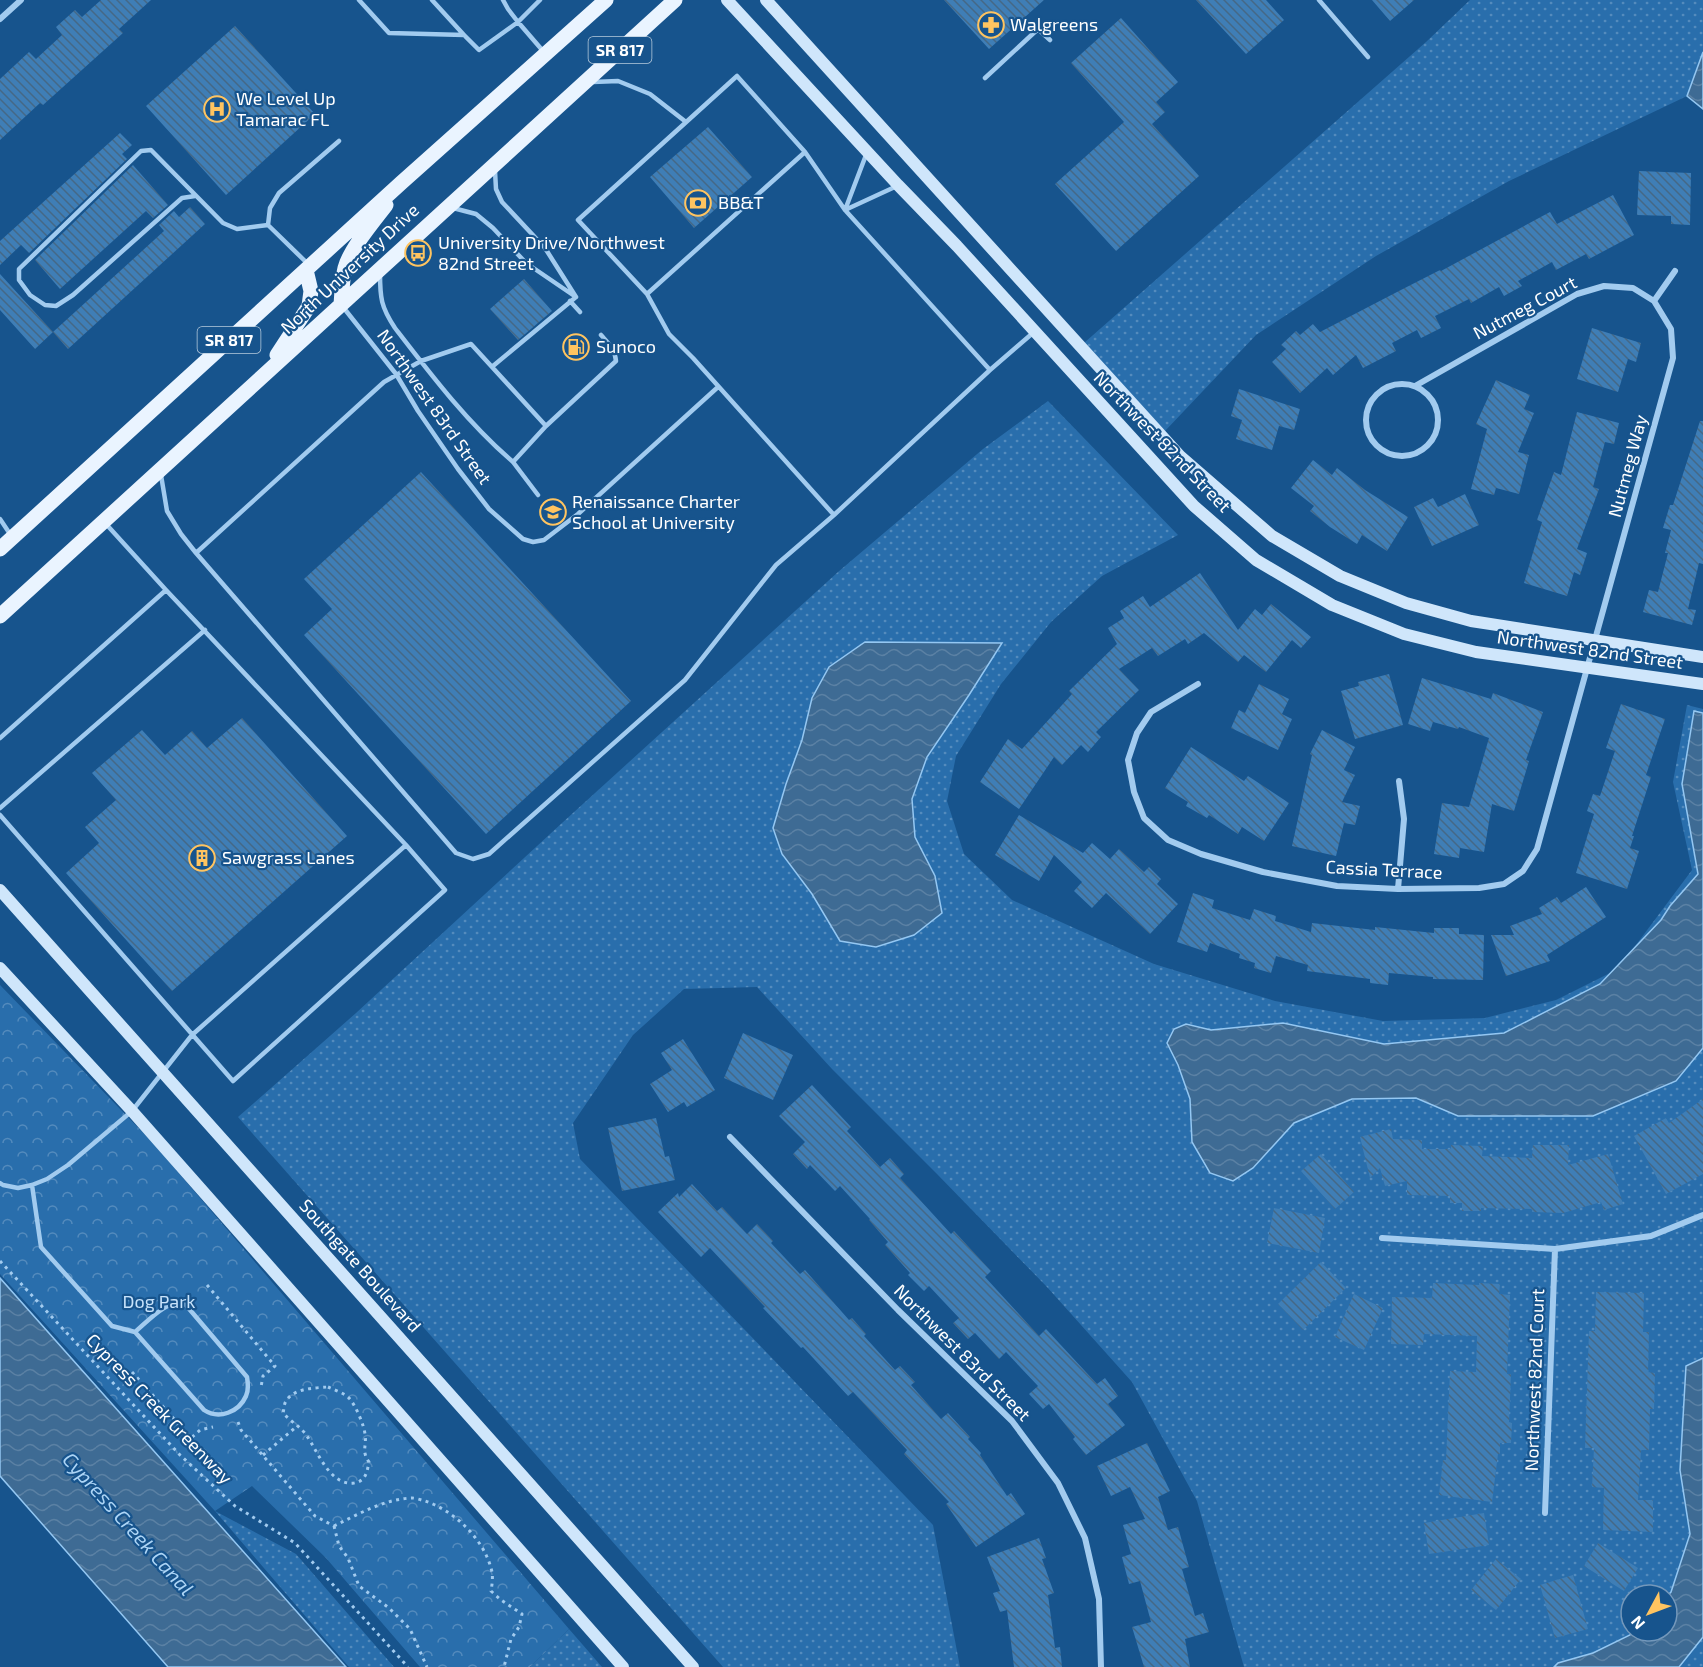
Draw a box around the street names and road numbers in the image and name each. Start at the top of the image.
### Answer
road number: SR 817 [588,37,652,63]
street label: North University Drive [276,198,423,338]
street label: Nutmeg Court [1469,271,1580,344]
street label: Northwest 83rd Street [373,325,497,488]
road number: SR 817 [198,327,260,353]
street label: Northwest 82nd Street [1090,366,1236,517]
street label: Nutmeg Way [1603,412,1651,519]
street label: Northwest 82nd Street [1496,625,1685,673]
street label: Cassia Terrace [1325,855,1443,883]
street label: Southgate Boulevard [295,1194,426,1336]
street label: Northwest 83rd Street [890,1279,1036,1425]
street label: Northwest 82nd Court [1520,1288,1548,1472]
street label: Cypress Creek Greenway [82,1328,238,1489]

